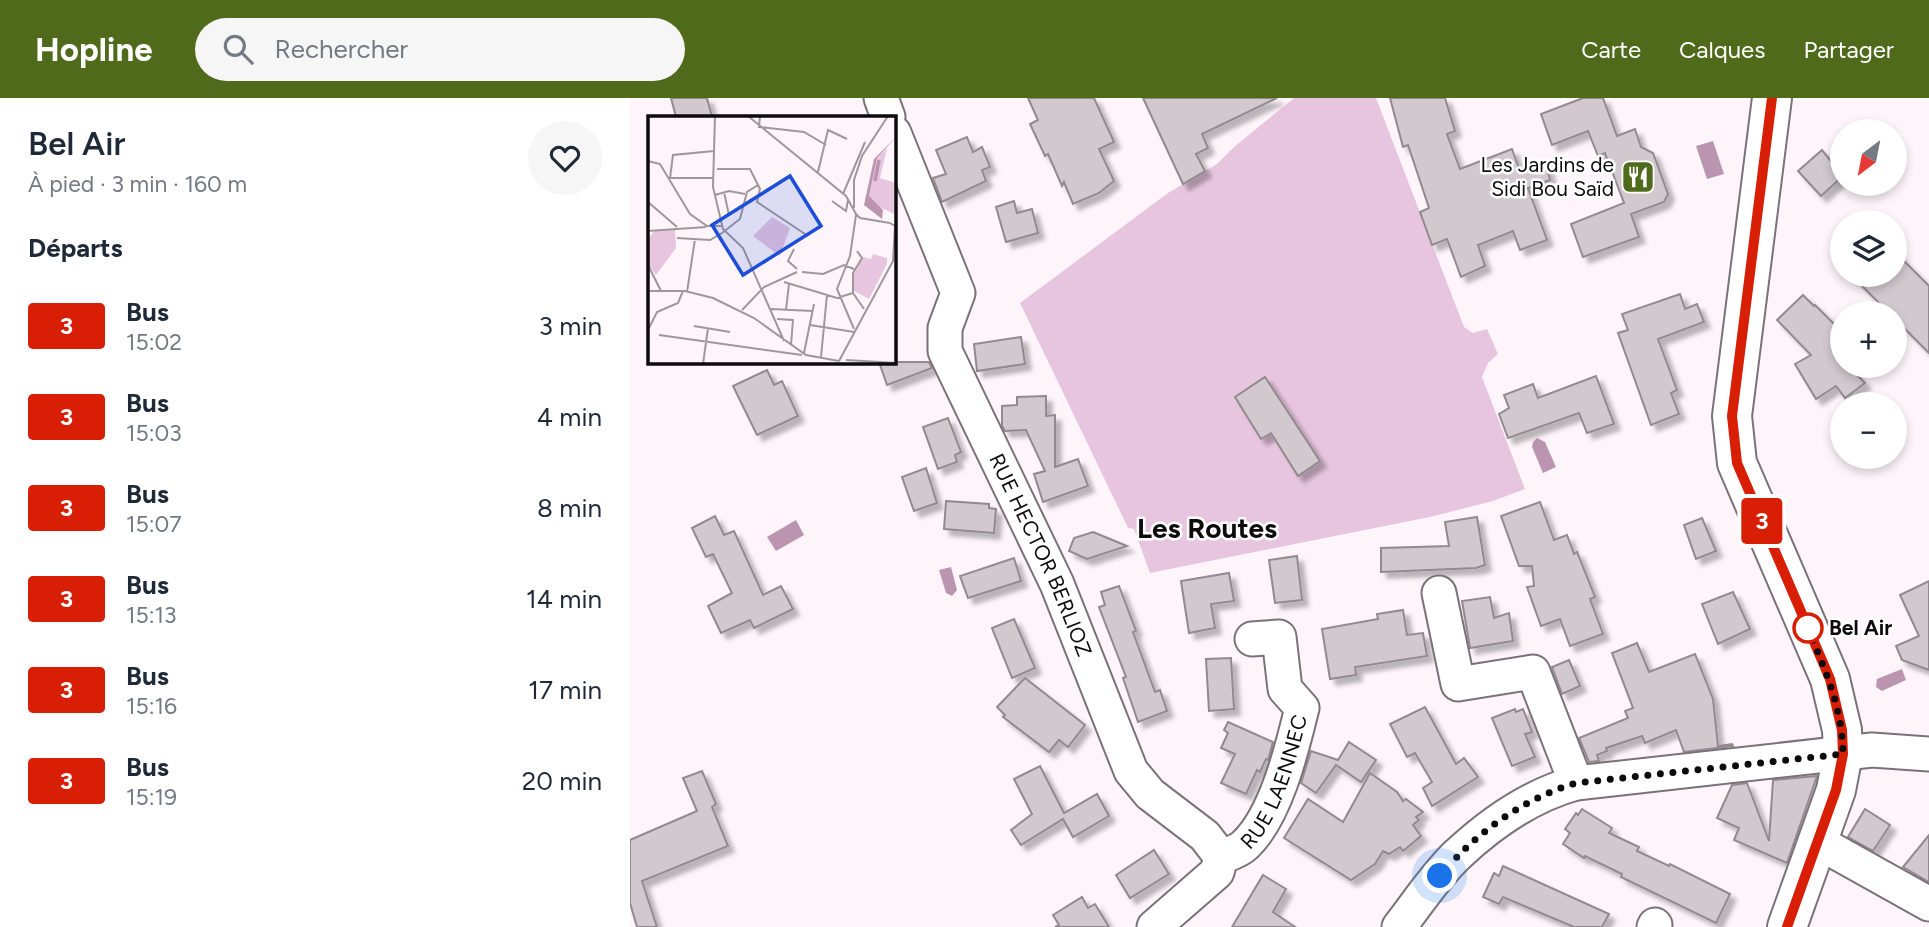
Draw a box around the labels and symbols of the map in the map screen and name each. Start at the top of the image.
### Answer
inset map [648,116,896,364]
north arrow [1830,119,1908,196]
place label: Les Jardins de Sidi Bou Saïd [1480,152,1614,201]
restaurant icon: Les Jardins de Sidi Bou Saïd [1619,158,1657,196]
street label: RUE HECTOR BERLIOZ [984,449,1097,660]
line badge: 3 [1739,498,1785,544]
district label: Les Routes [1137,511,1277,545]
marker: Bel Air [1793,613,1823,643]
place label: Bel Air [1829,615,1892,640]
street label: RUE LAENNEC [1235,712,1312,854]
your location [1422,858,1457,893]

